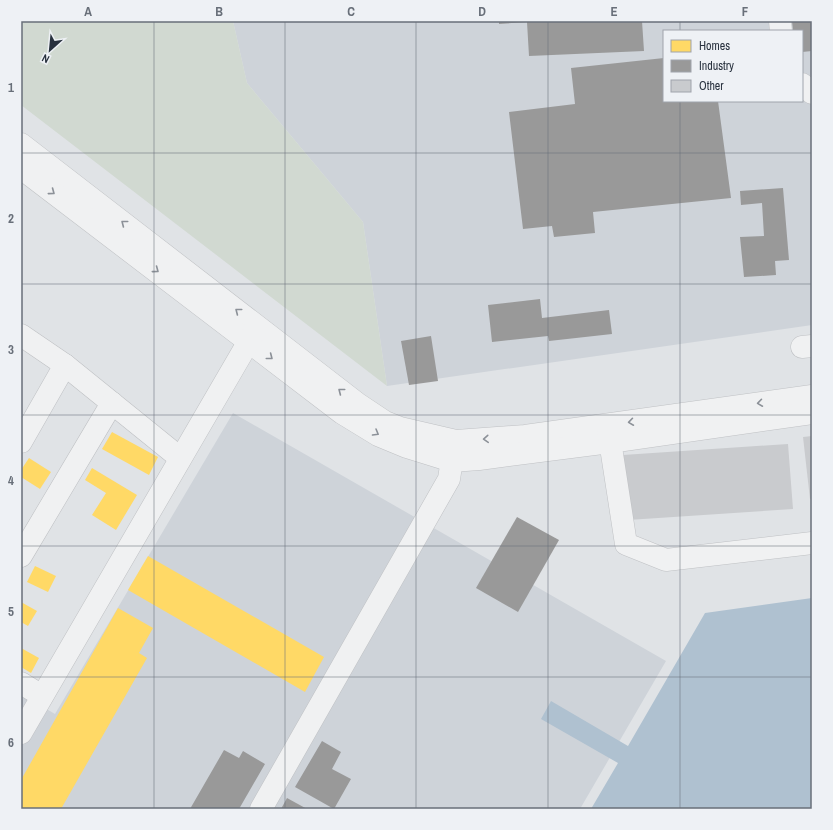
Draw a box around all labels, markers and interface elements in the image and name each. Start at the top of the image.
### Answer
text: A [84,3,92,20]
text: B [215,3,223,20]
text: C [347,3,355,20]
text: D [478,3,486,20]
text: E [610,3,618,20]
text: F [742,3,749,20]
north arrow [30,30,70,70]
legend [663,30,803,102]
text: Homes [699,38,730,54]
text: N [39,51,52,67]
text: Industry [699,58,734,74]
text: Other [699,78,724,94]
text: 1 [8,79,14,96]
one-way arrow [48,187,55,194]
text: 2 [8,210,14,227]
one-way arrow [122,221,129,228]
one-way arrow [151,265,158,272]
one-way arrow [236,309,243,316]
text: 3 [8,341,14,358]
one-way arrow [266,353,273,360]
one-way arrow [338,389,345,396]
one-way arrow [756,398,763,407]
one-way arrow [628,417,634,426]
one-way arrow [371,429,379,436]
one-way arrow [483,434,489,443]
text: 4 [8,472,14,489]
text: 5 [8,603,14,620]
text: 6 [8,734,14,751]

